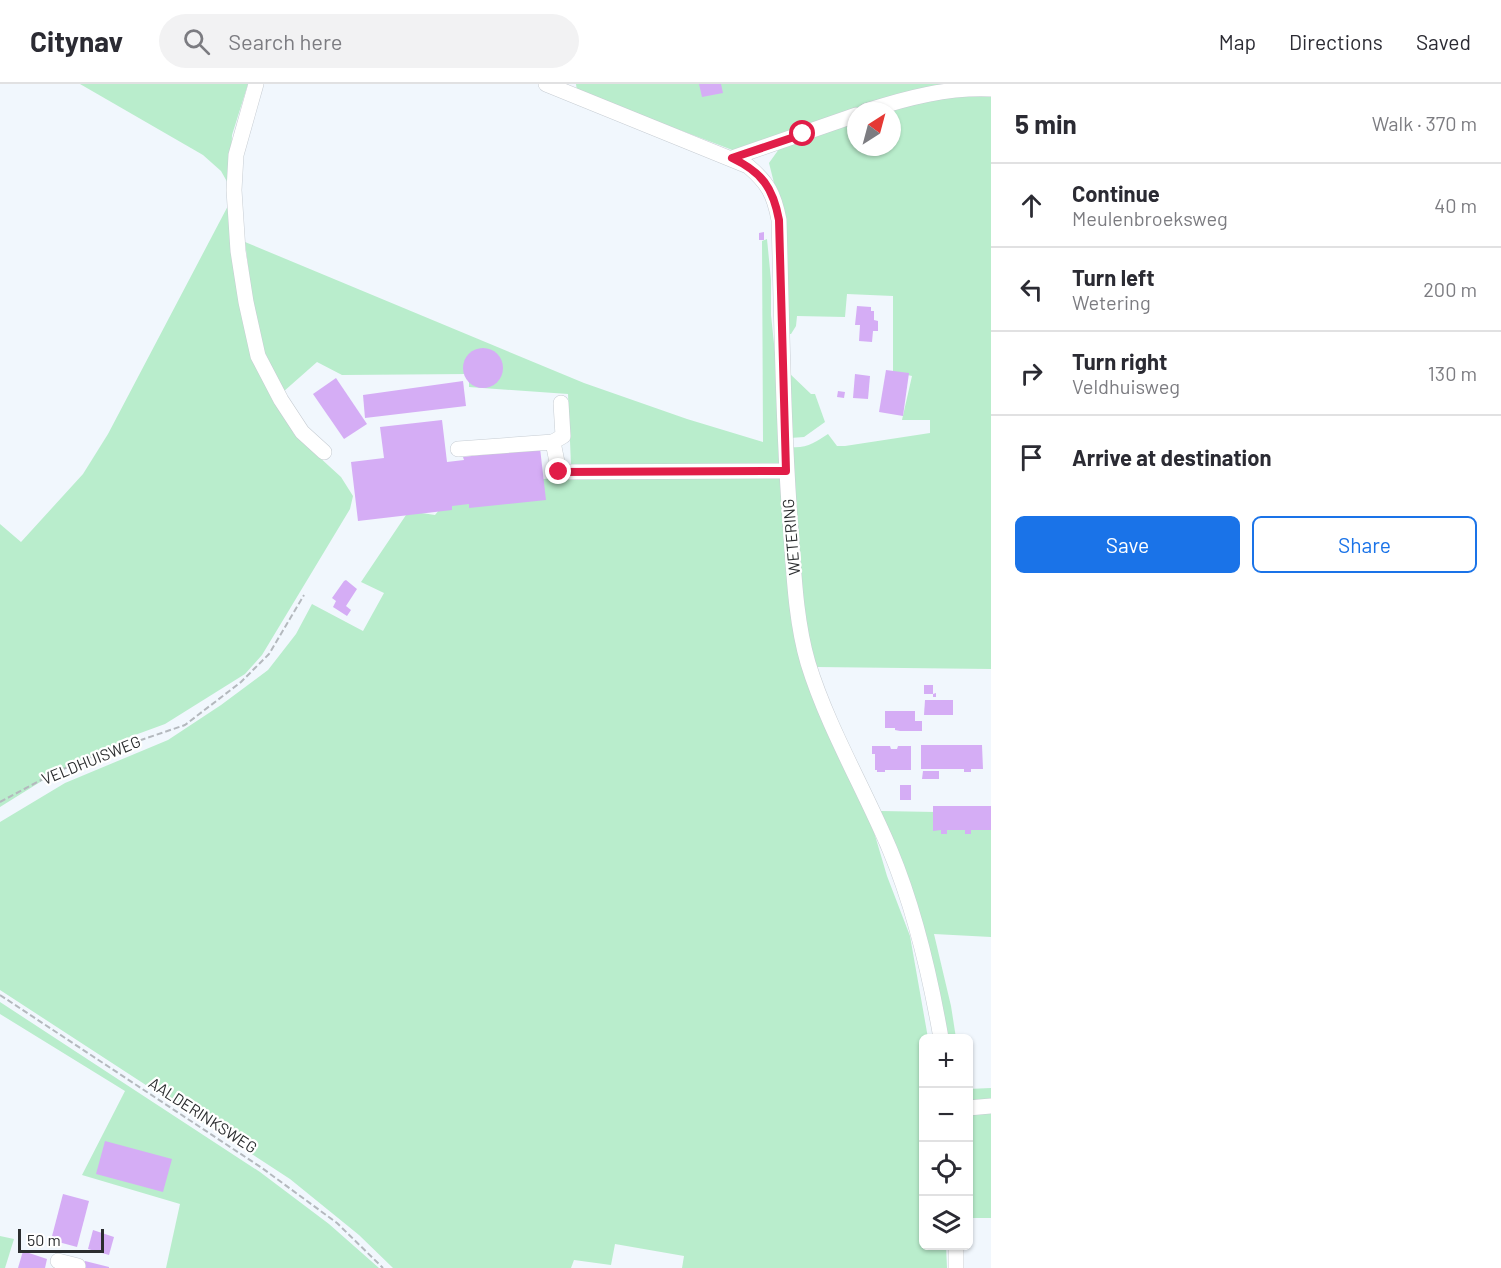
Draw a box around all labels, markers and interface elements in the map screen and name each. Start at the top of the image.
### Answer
search box [159,14,579,68]
text: Citynav [30,24,123,58]
icon: search [180,25,213,58]
text: Search here [228,28,343,54]
text: Map [1219,29,1256,54]
text: Directions [1289,29,1383,54]
text: Saved [1416,29,1471,54]
north arrow [847,102,901,156]
text: 5 min [1015,108,1077,139]
text: Walk · 370 m [1372,111,1477,135]
route start [789,120,815,146]
text: Continue [1072,180,1160,206]
icon: ahead [1015,189,1048,222]
text: 40 m [1434,193,1477,217]
text: Meulenbroeksweg [1072,206,1228,230]
text: Turn left [1072,264,1155,290]
icon: left [1015,273,1048,306]
text: 200 m [1423,277,1477,301]
text: Wetering [1072,290,1151,314]
text: Turn right [1072,348,1167,374]
icon: right [1015,357,1048,390]
text: 130 m [1428,361,1477,385]
text: Veldhuisweg [1072,374,1180,398]
icon: arrive [1015,441,1048,474]
text: Arrive at destination [1072,444,1271,470]
route end [545,458,571,484]
street label: WETERING [778,498,803,576]
button: Save [1015,516,1240,573]
button: Share [1252,516,1477,573]
street label: VELDHUISWEG [38,731,143,788]
map controls [919,1034,973,1250]
button: + [919,1034,973,1088]
street label: AALDERINKSWEG [146,1073,261,1157]
button: − [919,1088,973,1142]
button: locate [919,1142,973,1196]
button: layers [919,1196,973,1250]
scale bar [18,1226,104,1254]
text: 50 m [27,1230,61,1249]

